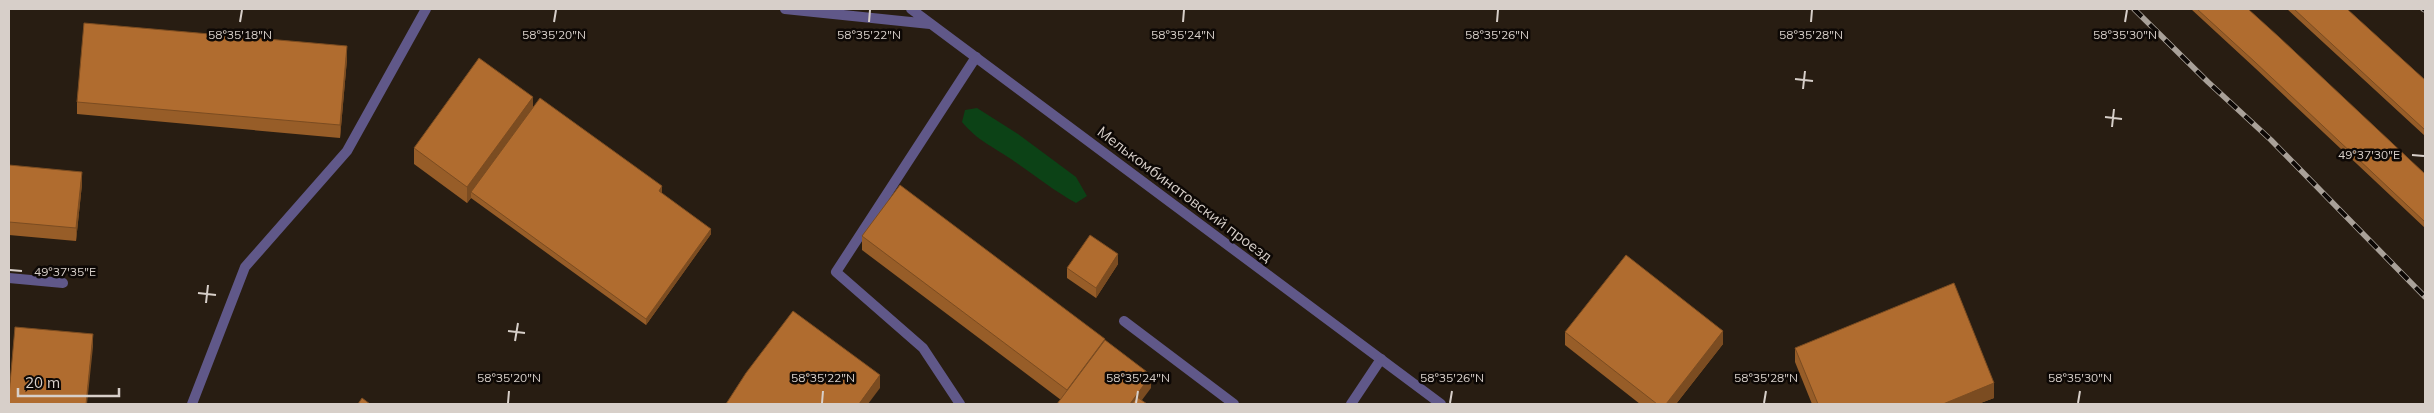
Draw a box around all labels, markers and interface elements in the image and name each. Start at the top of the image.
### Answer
text: 58°35'18"N [208,27,272,42]
text: 58°35'20"N [522,27,586,42]
text: 58°35'22"N [837,27,901,42]
text: 58°35'24"N [1151,27,1215,42]
text: 58°35'26"N [1465,27,1529,42]
text: 58°35'28"N [1779,27,1843,42]
text: 58°35'30"N [2093,27,2157,42]
street label: Мелькомбинатовский проезд [1094,122,1276,266]
text: 49°37'30"E [2338,147,2400,162]
text: 49°37'35"E [34,264,96,279]
scale bar [18,366,119,398]
text: 58°35'20"N [477,370,541,385]
text: 58°35'22"N [791,370,855,385]
text: 58°35'24"N [1106,370,1170,385]
text: 58°35'26"N [1420,370,1484,385]
text: 58°35'28"N [1734,370,1798,385]
text: 58°35'30"N [2048,370,2112,385]
text: 20 m [25,373,60,392]

